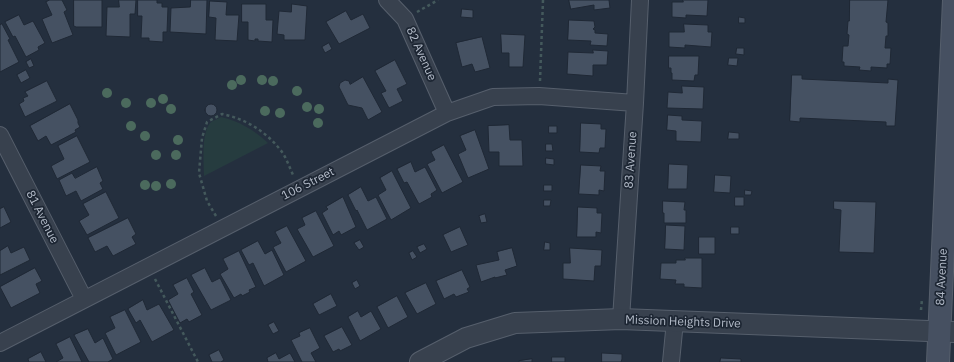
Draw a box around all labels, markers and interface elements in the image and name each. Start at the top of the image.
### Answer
street label: 82 Avenue [403,25,439,83]
street label: 83 Avenue [622,131,640,189]
street label: 106 Street [279,165,337,203]
street label: 81 Avenue [23,188,61,246]
street label: 84 Avenue [933,248,951,306]
street label: Mission Heights Drive [625,313,741,331]

